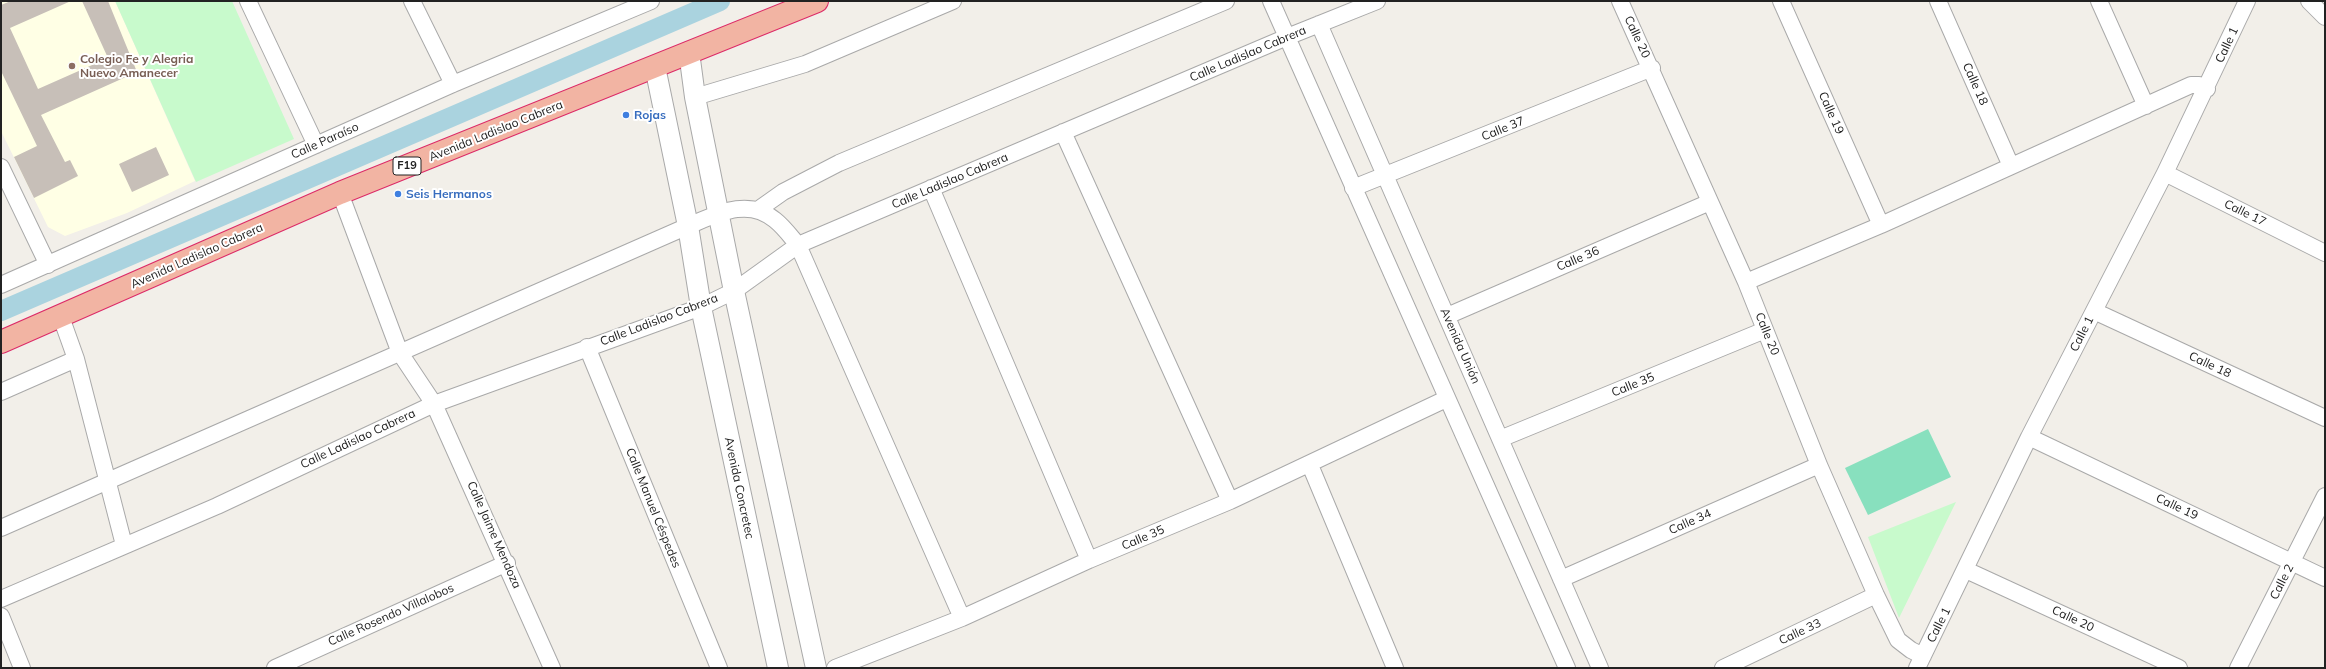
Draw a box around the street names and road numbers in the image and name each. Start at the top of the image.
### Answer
street label: Calle 20 [1621,14,1653,60]
street label: Calle Ladislao Cabrera [1188,23,1308,85]
street label: Calle 1 [2212,25,2242,65]
street label: Calle 18 [1959,61,1991,107]
street label: Calle 19 [1815,90,1847,136]
street label: Avenida Ladislao Cabrera [427,97,565,165]
street label: Calle 37 [1479,114,1527,144]
street label: Calle Paraíso [289,120,361,162]
street label: Calle Ladislao Cabrera [890,150,1010,212]
road number: F19 [393,157,421,175]
street label: Calle 17 [2222,197,2268,229]
street label: Avenida Ladislao Cabrera [129,220,265,292]
street label: Calle 36 [1554,244,1602,274]
street label: Calle Ladislao Cabrera [598,291,720,349]
street label: Avenida Unión [1437,306,1483,386]
street label: Calle 20 [1752,310,1782,358]
street label: Calle 1 [2067,314,2097,354]
street label: Calle 18 [2187,349,2233,381]
street label: Calle 35 [1609,370,1657,400]
street label: Calle Ladislao Cabrera [298,406,418,472]
street label: Avenida Concretec [721,436,757,540]
street label: Calle Manuel Céspedes [622,446,684,570]
street label: Calle Jaime Mendoza [464,479,524,591]
street label: Calle 19 [2154,491,2200,523]
street label: Calle 34 [1667,506,1713,538]
street label: Calle 35 [1119,523,1167,553]
street label: Calle 2 [2267,562,2297,602]
street label: Calle Rosendo Villalobos [326,581,456,649]
street label: Calle 20 [2050,603,2096,635]
street label: Calle 1 [1924,605,1954,645]
street label: Calle 33 [1777,616,1823,648]

